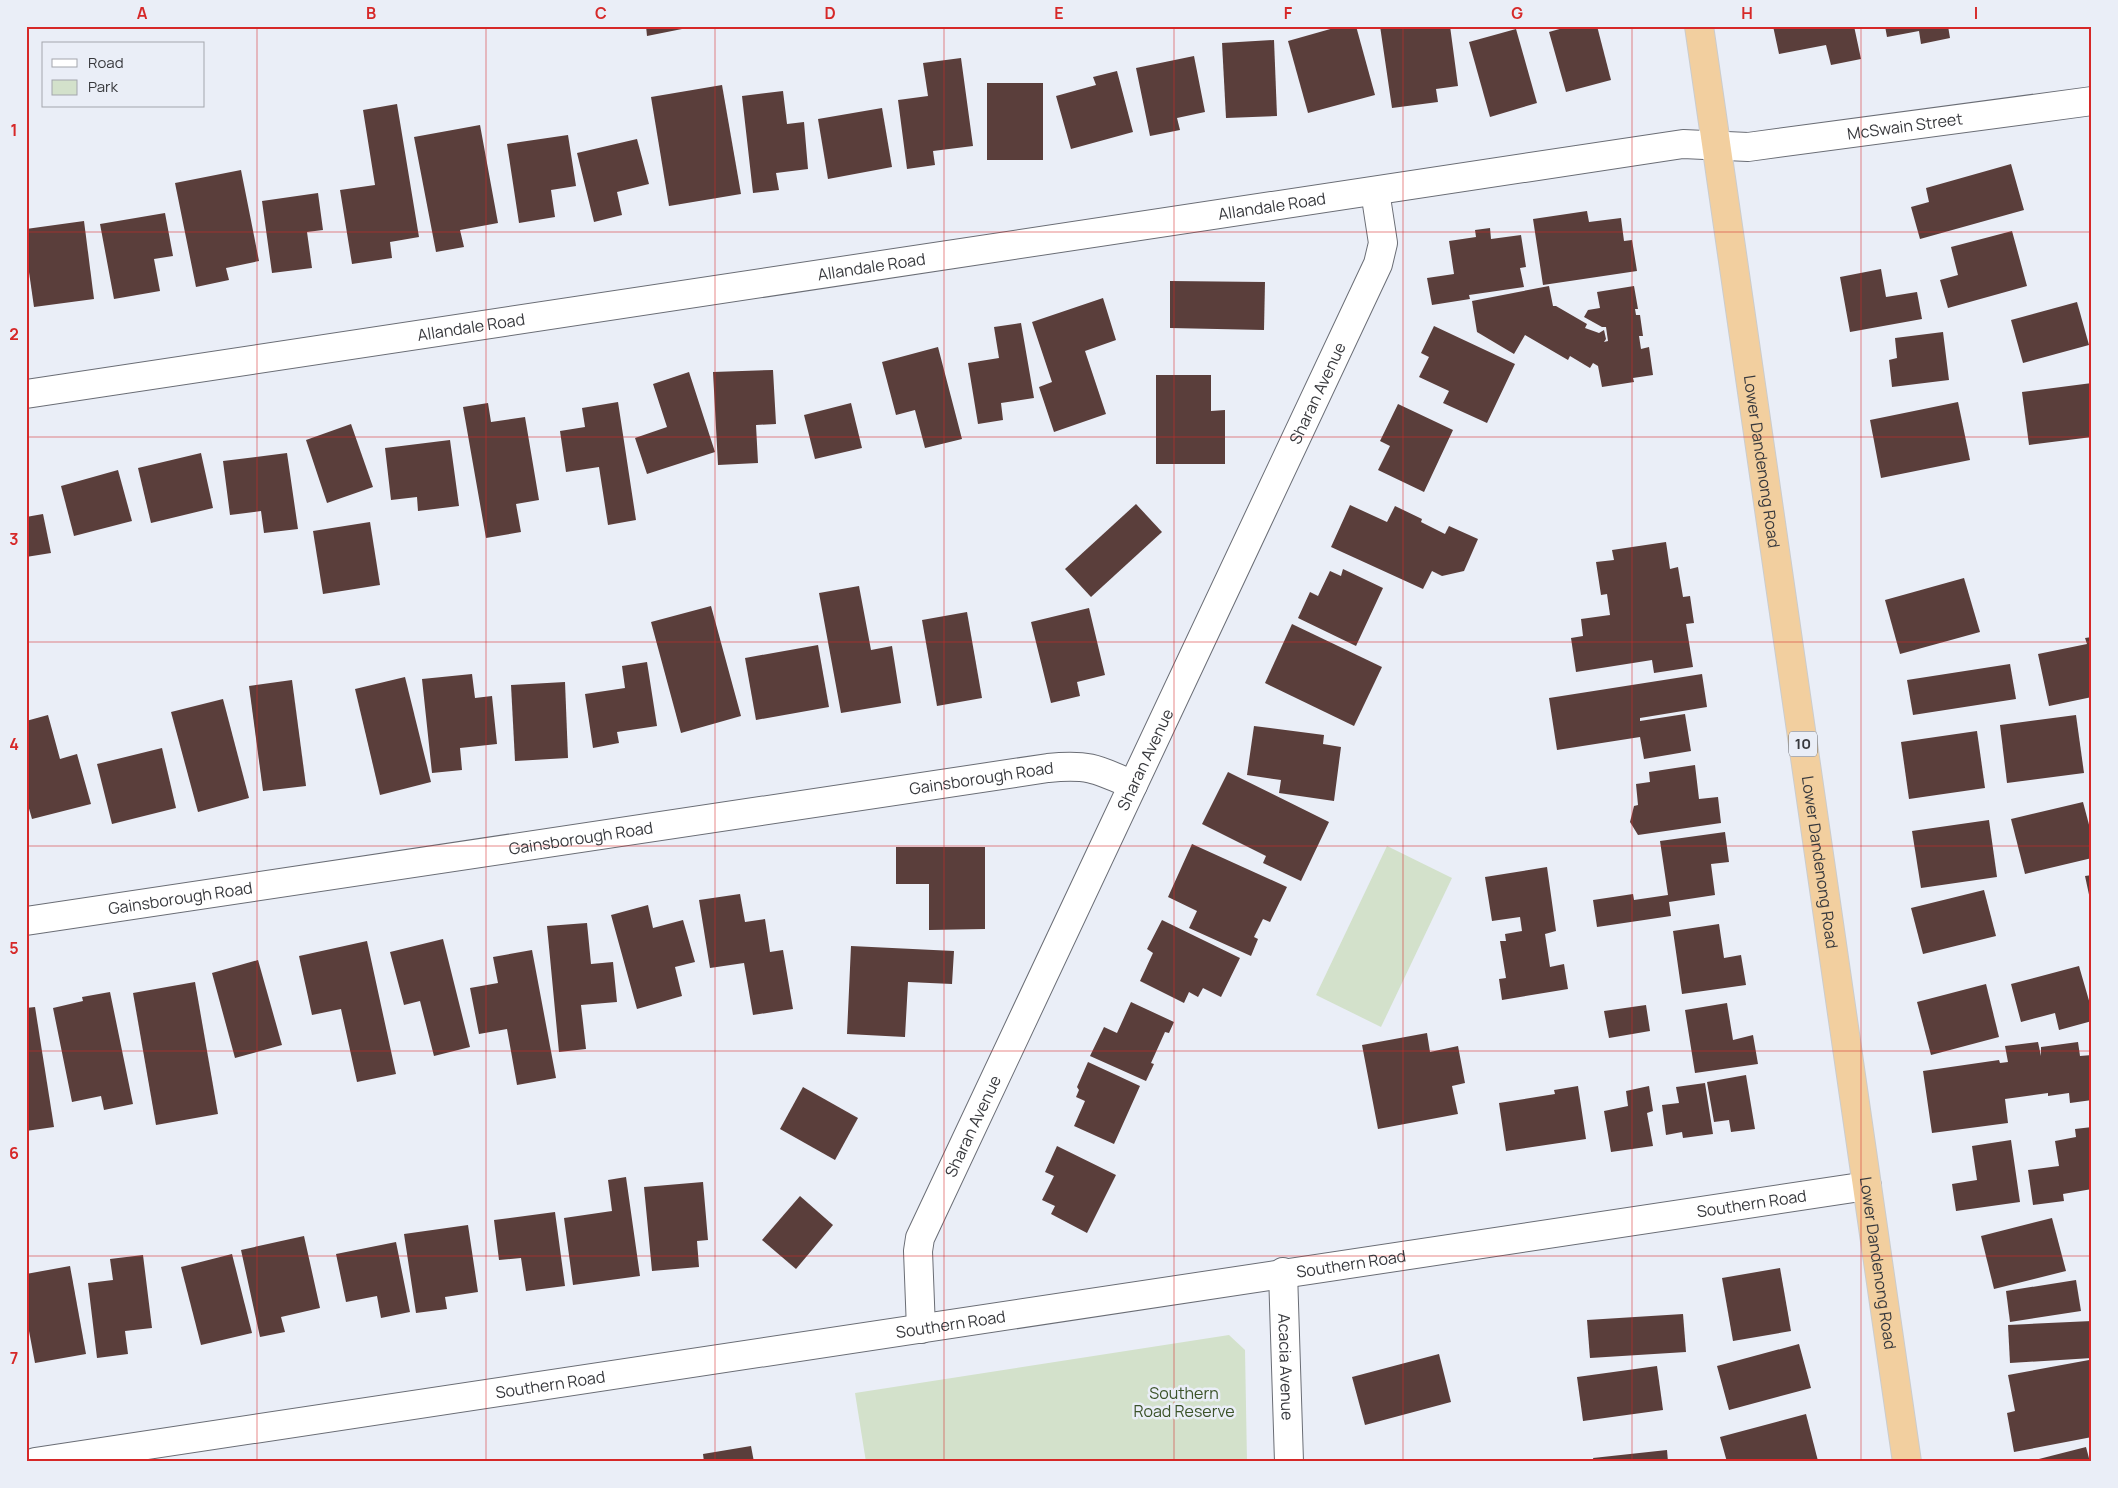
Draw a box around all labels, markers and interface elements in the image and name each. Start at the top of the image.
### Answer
text: A [137,2,148,24]
text: B [366,2,376,24]
text: C [595,2,607,24]
text: D [824,2,836,24]
text: E [1054,2,1064,24]
text: F [1284,2,1293,24]
text: G [1511,2,1523,24]
text: H [1741,2,1753,24]
text: I [1974,2,1978,24]
legend [42,42,205,108]
text: Road [88,52,124,73]
text: Park [88,76,118,97]
street label: McSwain Street [1846,107,1964,145]
text: 1 [10,119,18,141]
street label: Allandale Road [1217,187,1327,225]
street label: Allandale Road [816,247,927,285]
street label: Allandale Road [416,308,526,346]
text: 2 [9,323,19,345]
street label: Sharan Avenue [1284,338,1351,448]
street label: Lower Dandenong Road [1739,374,1785,549]
text: 3 [9,528,19,550]
street label: Sharan Avenue [1112,705,1178,814]
road number: 10 [1789,732,1817,756]
text: 4 [9,733,19,755]
street label: Gainsborough Road [908,757,1054,800]
street label: Lower Dandenong Road [1797,774,1844,950]
street label: Gainsborough Road [507,816,654,860]
street label: Gainsborough Road [107,876,254,920]
text: 5 [9,937,19,959]
street label: Sharan Avenue [939,1071,1006,1181]
text: 6 [9,1142,19,1164]
street label: Lower Dandenong Road [1855,1175,1902,1351]
street label: Southern Road [1695,1184,1808,1222]
street label: Southern Road [1295,1245,1407,1283]
street label: Southern Road [894,1305,1007,1343]
street label: Acacia Avenue [1273,1313,1299,1421]
text: 7 [10,1347,18,1369]
street label: Southern Road [494,1365,607,1403]
park label: Southern Road Reserve [1133,1382,1235,1422]

